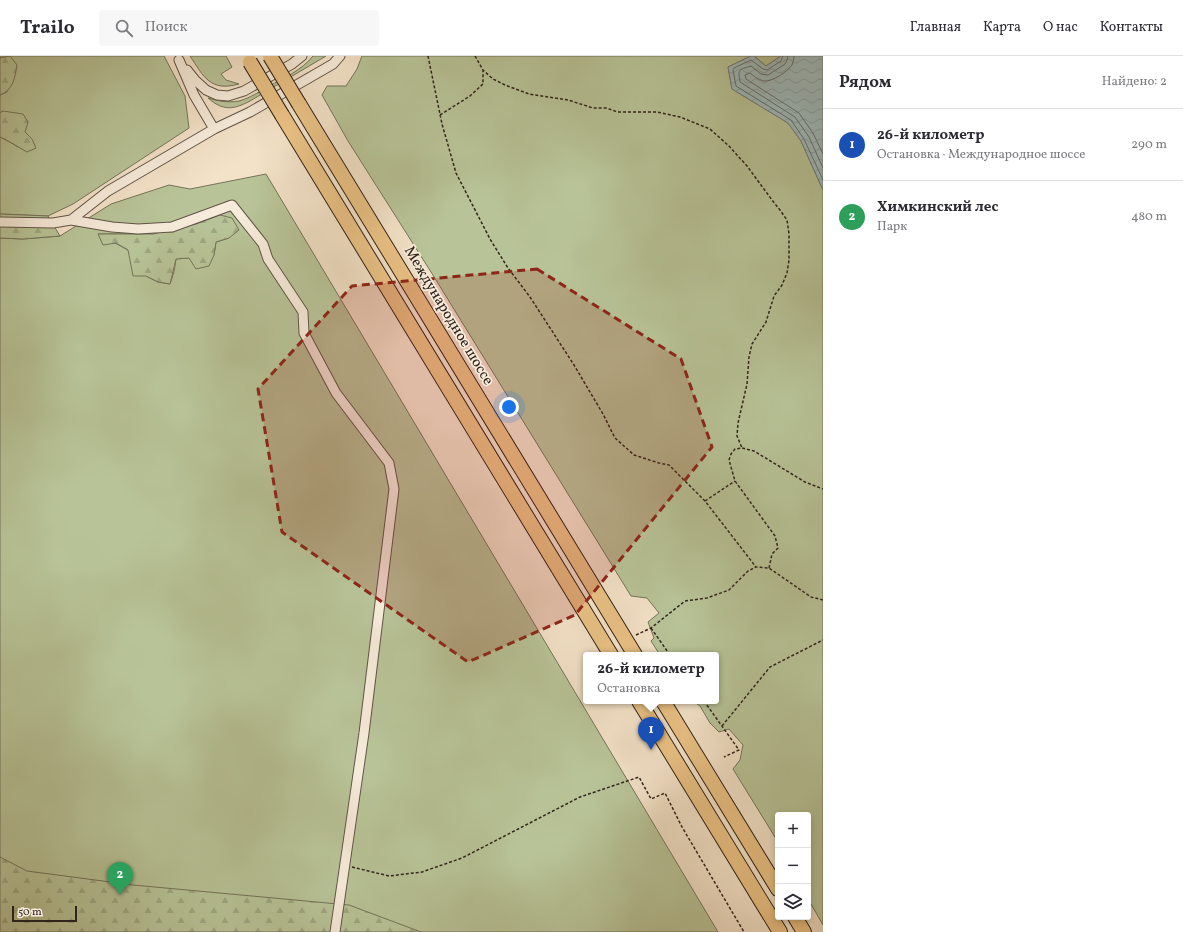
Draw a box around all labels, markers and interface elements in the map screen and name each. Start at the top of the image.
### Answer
search box [99,10,379,46]
text: Trailo [20,15,75,41]
icon: search [113,17,135,39]
text: Поиск [145,17,188,38]
text: Главная [910,18,961,37]
text: Карта [983,18,1021,37]
text: О нас [1043,18,1078,37]
text: Контакты [1100,18,1163,37]
text: Рядом [839,71,892,94]
text: Найдено: 2 [1102,73,1167,91]
text: 26-й километр [877,125,985,146]
text: 1 [849,136,855,154]
text: 290 m [1131,136,1167,154]
text: Остановка · Международное шоссе [877,146,1085,164]
text: Химкинский лес [877,197,998,218]
text: 2 [849,208,855,226]
text: 480 m [1131,208,1167,226]
text: Парк [877,218,907,236]
street label: Международное шоссе [398,243,498,389]
your location [499,397,519,417]
popup [583,652,719,704]
text: 26-й километр [597,659,705,680]
text: Остановка [597,680,660,698]
pin: 1 [638,717,664,750]
map controls [775,812,811,920]
button: + [775,812,811,848]
button: − [775,848,811,884]
pin: 2 [107,862,133,895]
button: layers [775,884,811,920]
scale bar [12,904,77,923]
text: 50 m [18,905,42,920]

